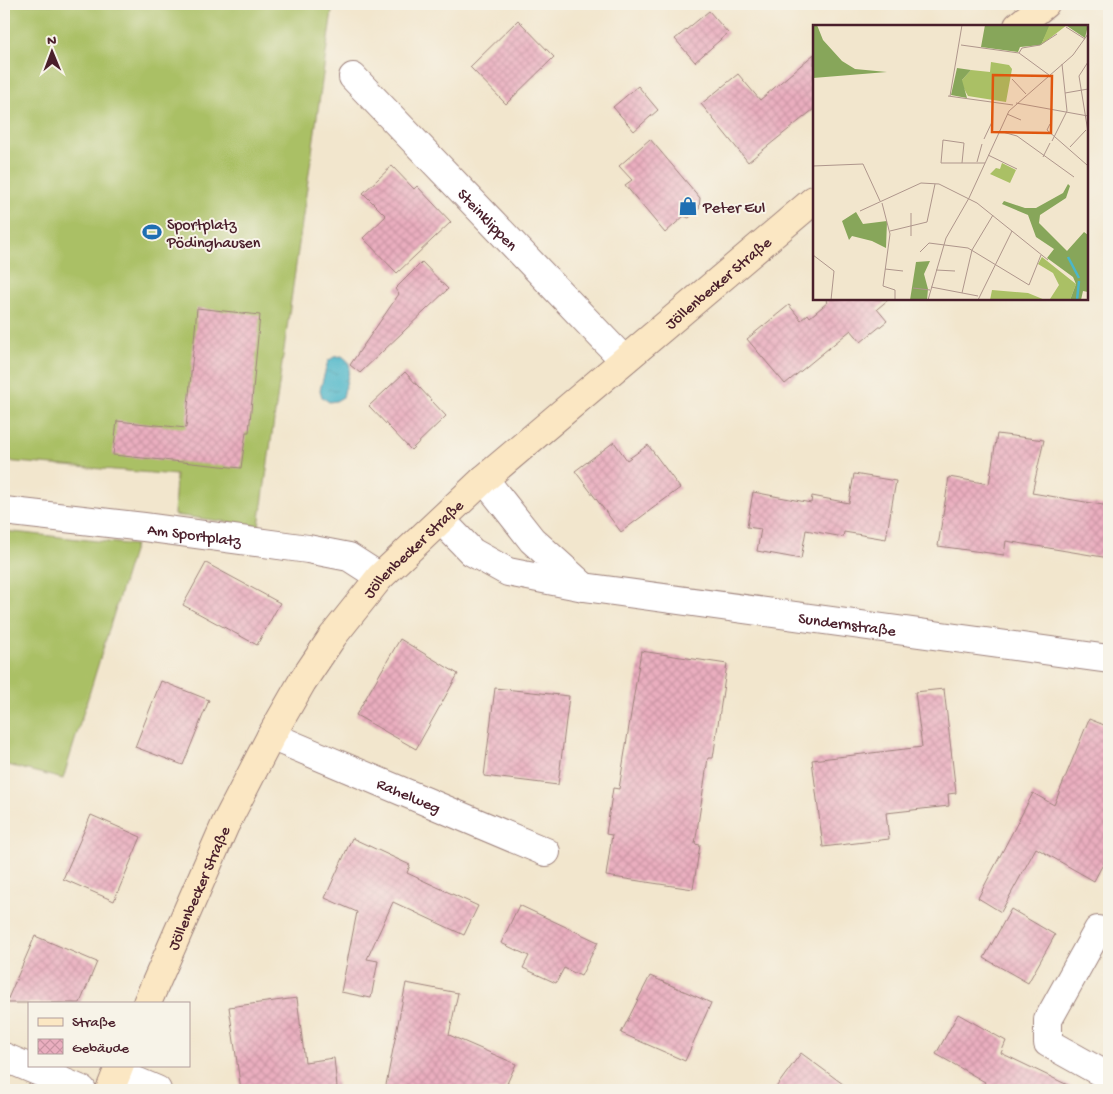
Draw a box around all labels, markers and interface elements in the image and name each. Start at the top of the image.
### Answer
inset map [813,25,1088,300]
north arrow [28,28,78,78]
text: N [47,33,57,50]
street label: Steinklippen [452,186,521,256]
shop icon: Peter Eul [677,195,699,217]
place label: Peter Eul [702,200,765,219]
place label: Sportplatz Pödinghausen [166,217,261,254]
sports icon: Sportplatz Pödinghausen [141,221,163,243]
street label: Jöllenbecker Straße [662,234,777,335]
street label: Jöllenbecker Straße [361,497,469,603]
street label: Am Sportplatz [146,522,243,553]
street label: Sundernstraße [797,610,898,643]
street label: Rahelweg [373,776,443,819]
street label: Jöllenbecker Straße [165,823,237,954]
legend [28,1002,190,1066]
text: Straße [72,1014,116,1032]
text: Gebäude [72,1040,129,1058]

